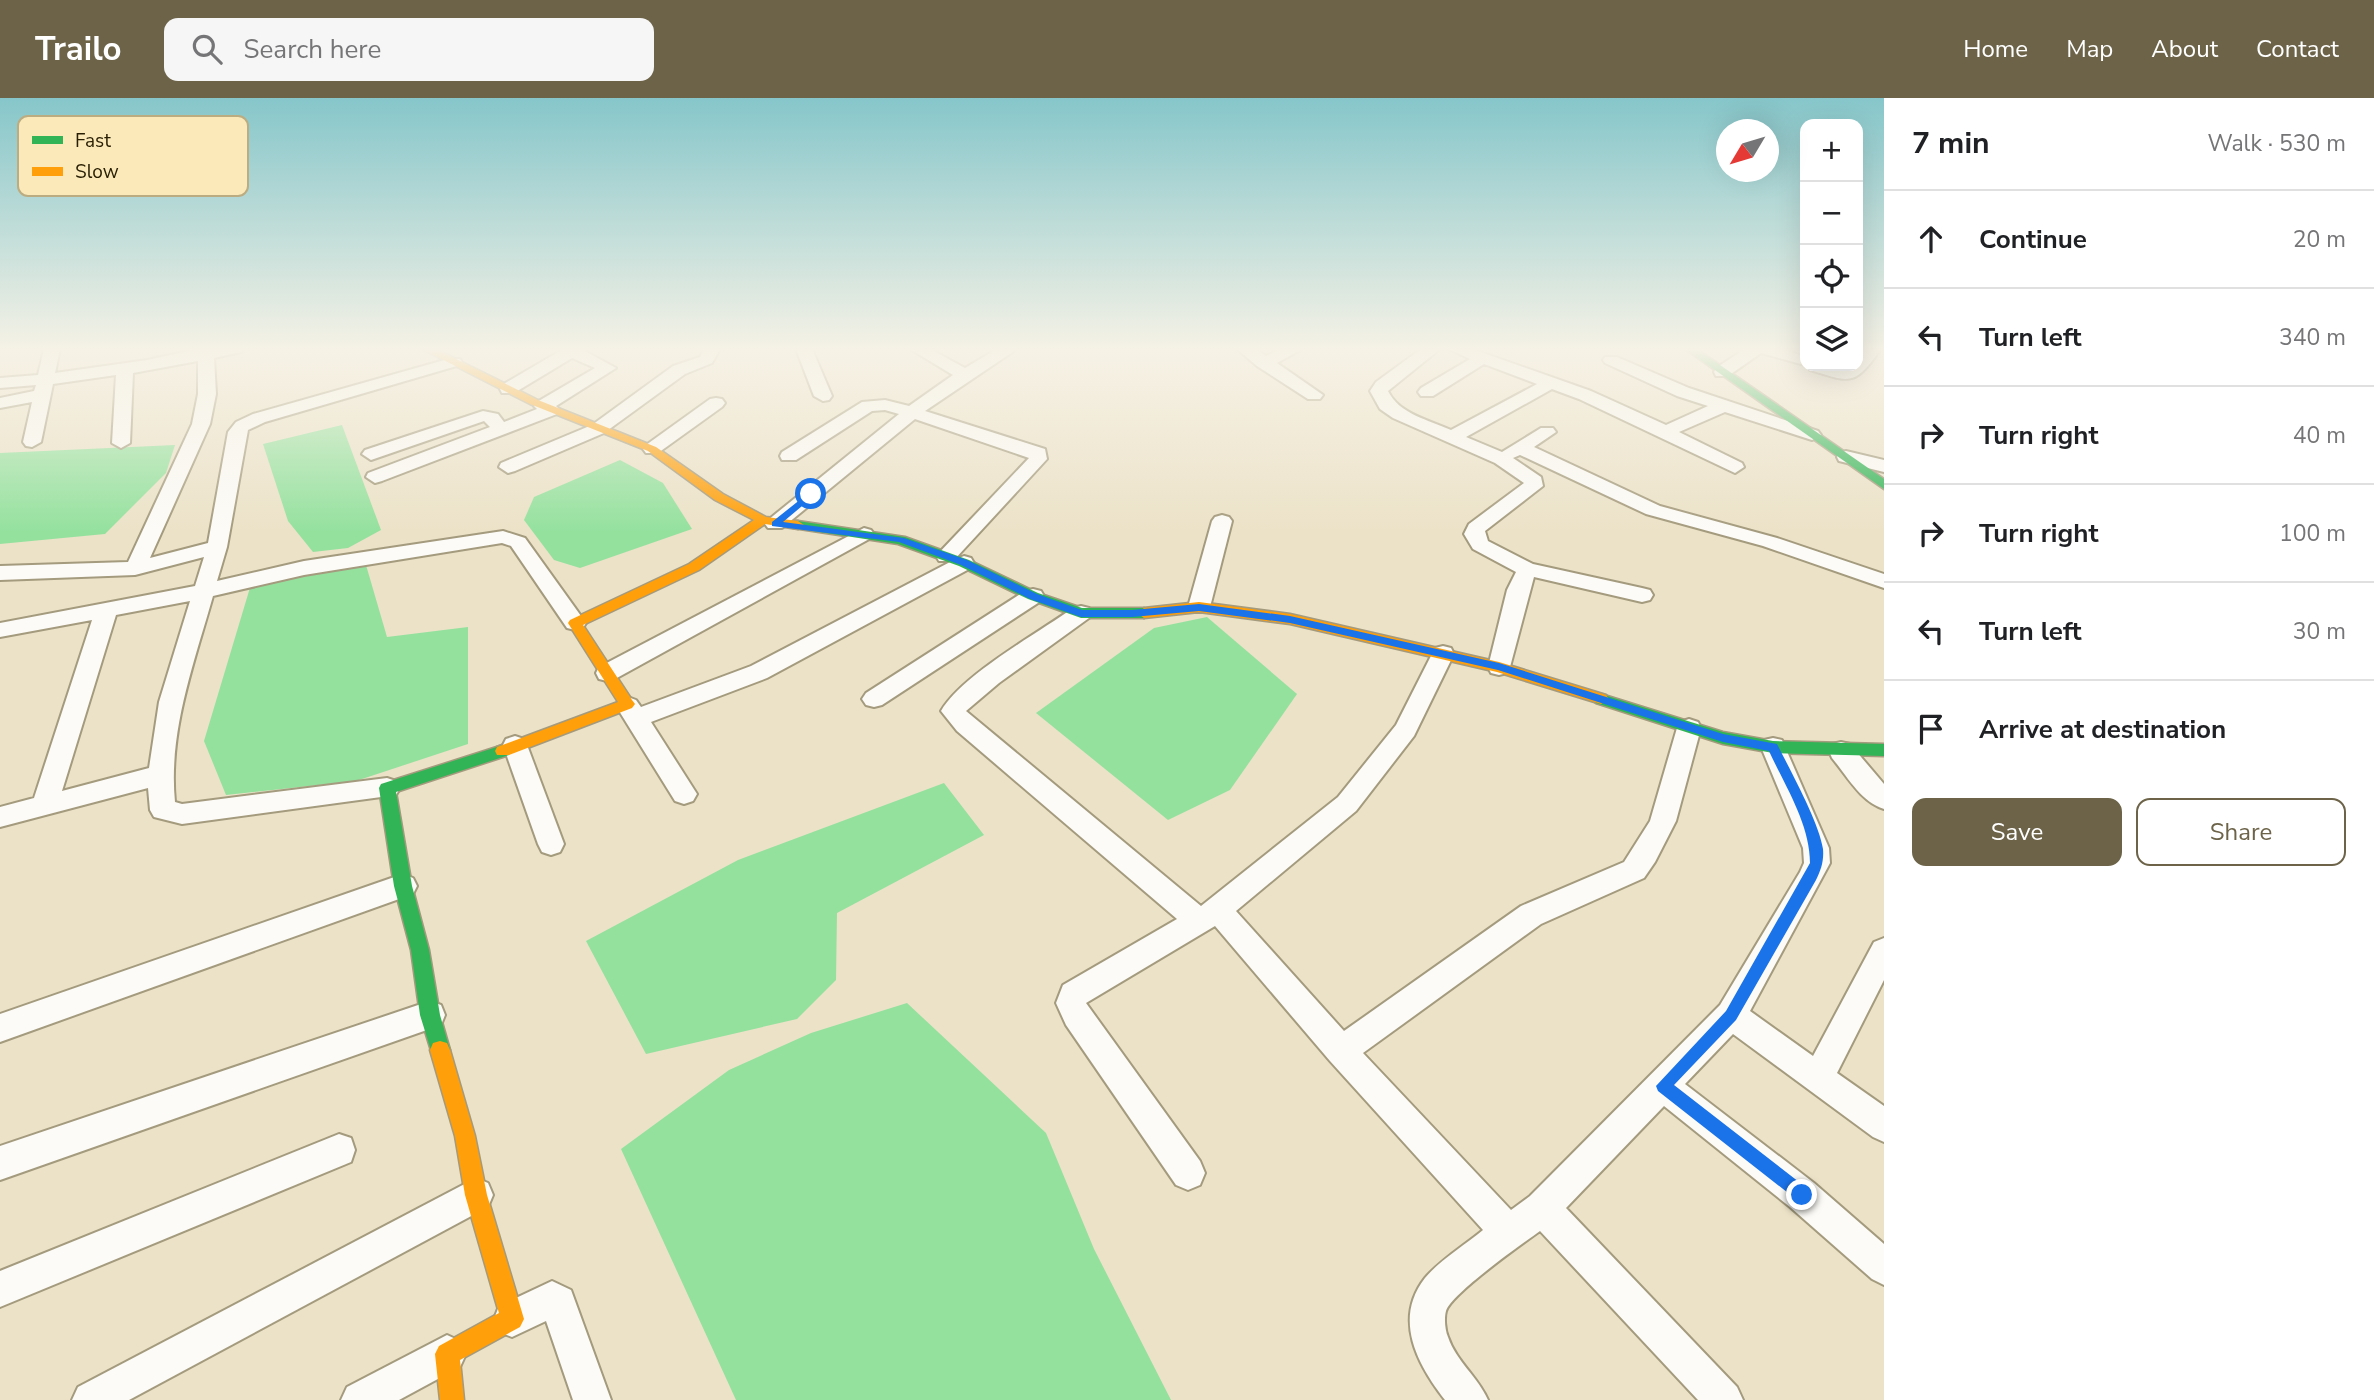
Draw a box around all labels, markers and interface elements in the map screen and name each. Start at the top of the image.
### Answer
search box [164,18,654,81]
text: Trailo [35,27,122,72]
icon: search [188,30,226,68]
text: Search here [244,32,381,67]
text: Home [1963,33,2028,65]
text: Map [2066,33,2113,65]
text: About [2151,33,2218,65]
text: Contact [2256,33,2339,65]
legend [18,116,248,196]
north arrow [1716,119,1779,182]
map controls [1800,119,1863,371]
button: + [1800,119,1863,182]
text: 7 min [1912,123,1990,164]
text: Fast [75,128,111,154]
text: Walk · 530 m [2207,128,2346,159]
text: Slow [75,159,119,185]
button: − [1800,182,1863,245]
icon: ahead [1912,220,1950,258]
text: Continue [1979,222,2087,257]
text: 20 m [2293,224,2346,255]
button: locate [1800,245,1863,308]
button: layers [1800,308,1863,371]
icon: left [1912,318,1950,356]
text: Turn left [1979,320,2082,355]
text: 340 m [2279,322,2346,353]
icon: right [1912,416,1950,454]
text: Turn right [1979,418,2098,453]
text: 40 m [2293,420,2346,451]
route start [795,478,826,509]
icon: right [1912,514,1950,552]
text: Turn right [1979,516,2098,551]
text: 100 m [2279,518,2346,549]
icon: left [1912,612,1950,650]
text: Turn left [1979,614,2082,649]
text: 30 m [2293,616,2346,647]
icon: arrive [1912,710,1950,748]
text: Arrive at destination [1979,712,2226,747]
button: Save [1912,798,2122,866]
button: Share [2136,798,2346,866]
route end [1786,1179,1817,1210]

